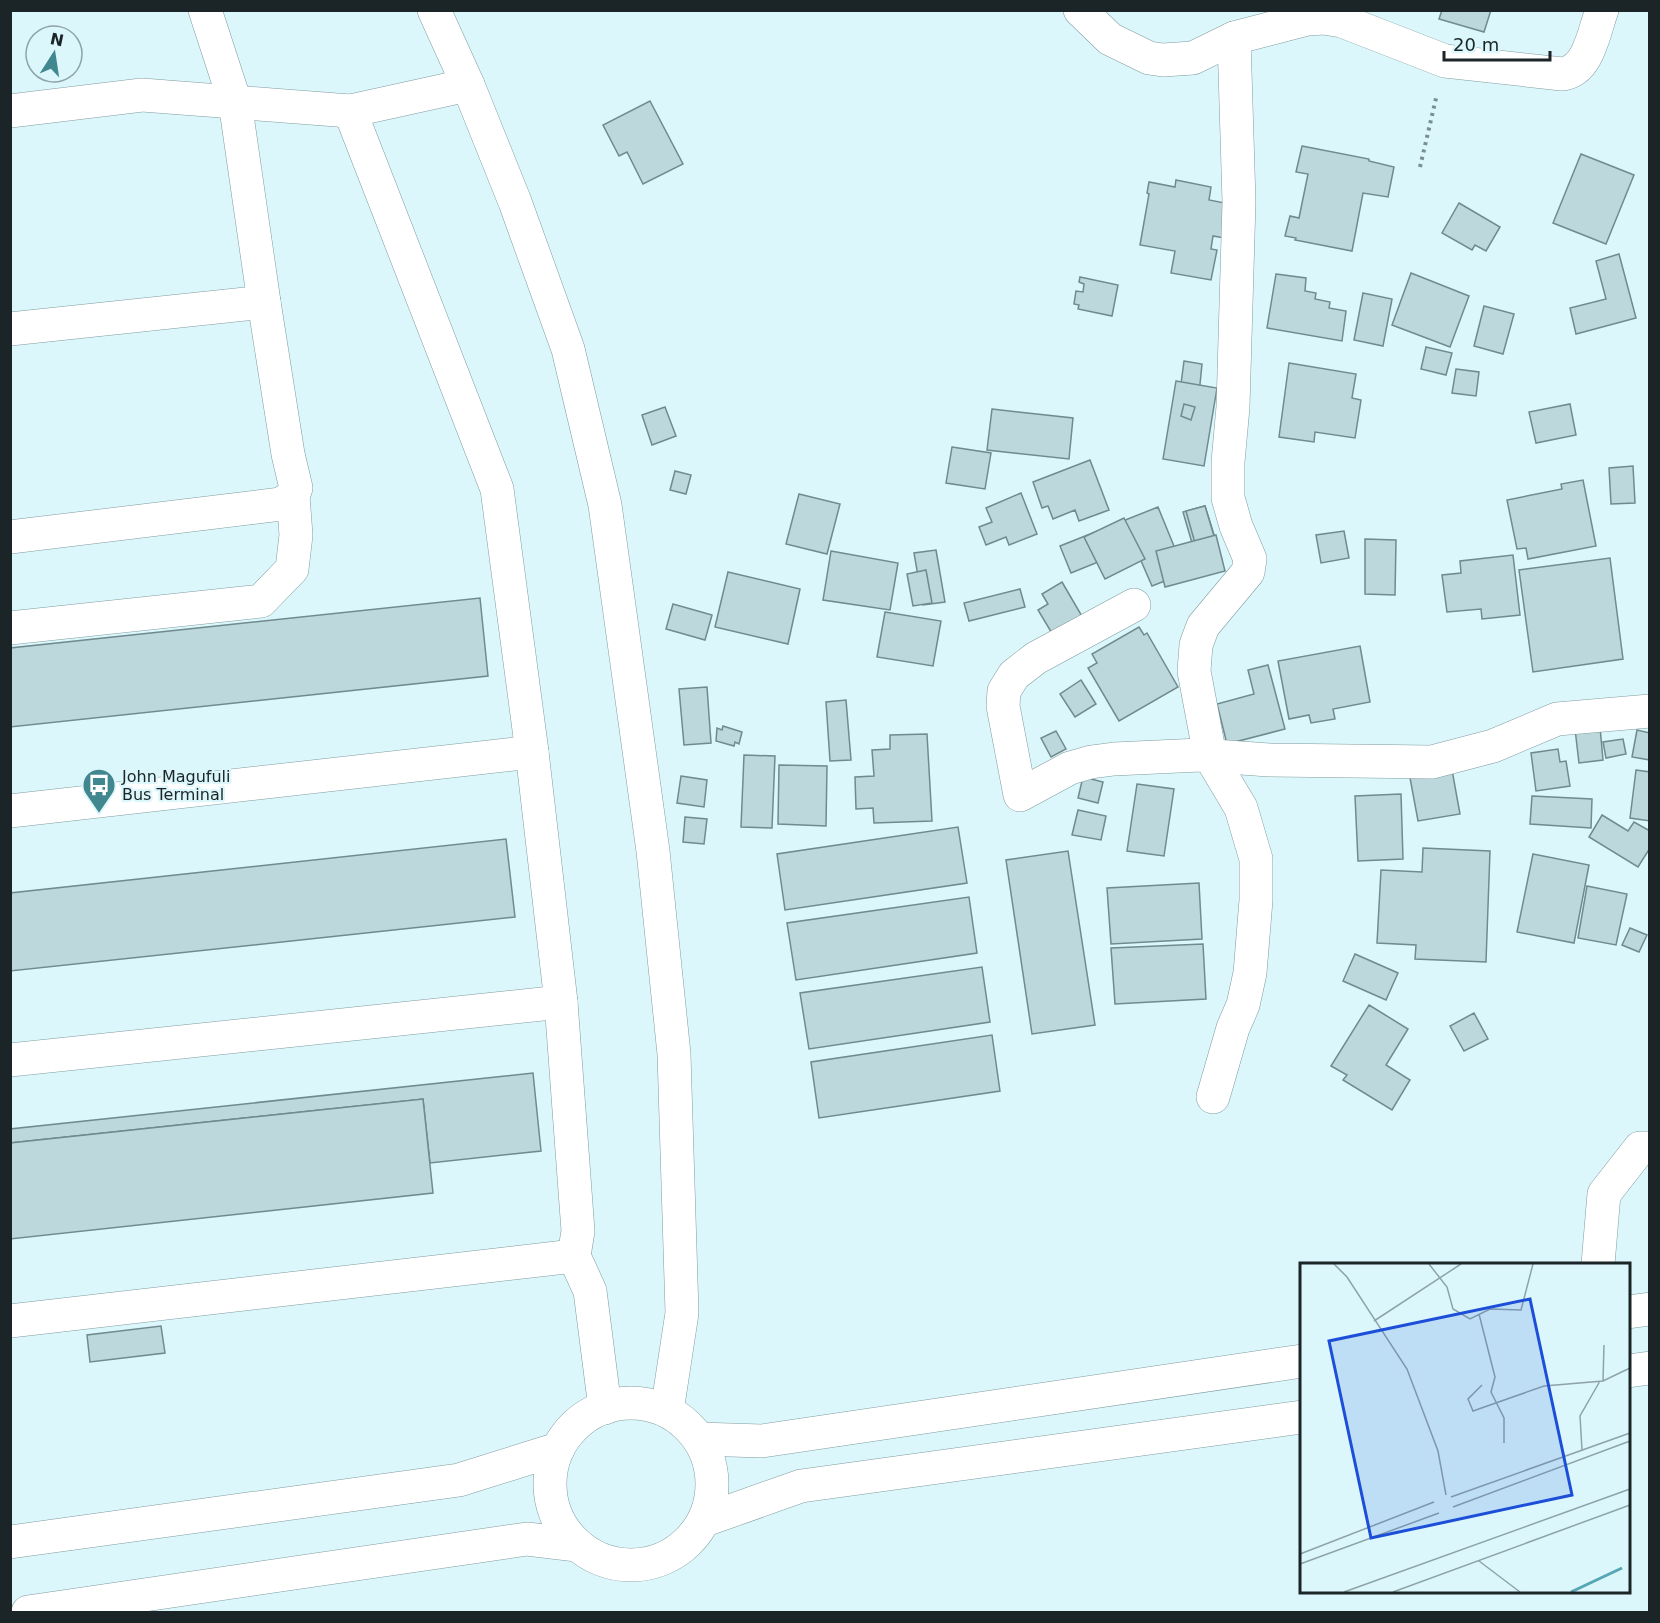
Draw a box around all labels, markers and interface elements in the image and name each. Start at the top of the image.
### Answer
north arrow [24,24,84,84]
scale bar [1444,24,1550,62]
text: N [48,29,66,51]
text: 20 m [1453,34,1499,55]
bus stop icon: John Magufuli Bus Terminal [81,767,117,814]
place label: John Magufuli Bus Terminal [121,767,230,804]
inset map [1300,1263,1630,1593]

